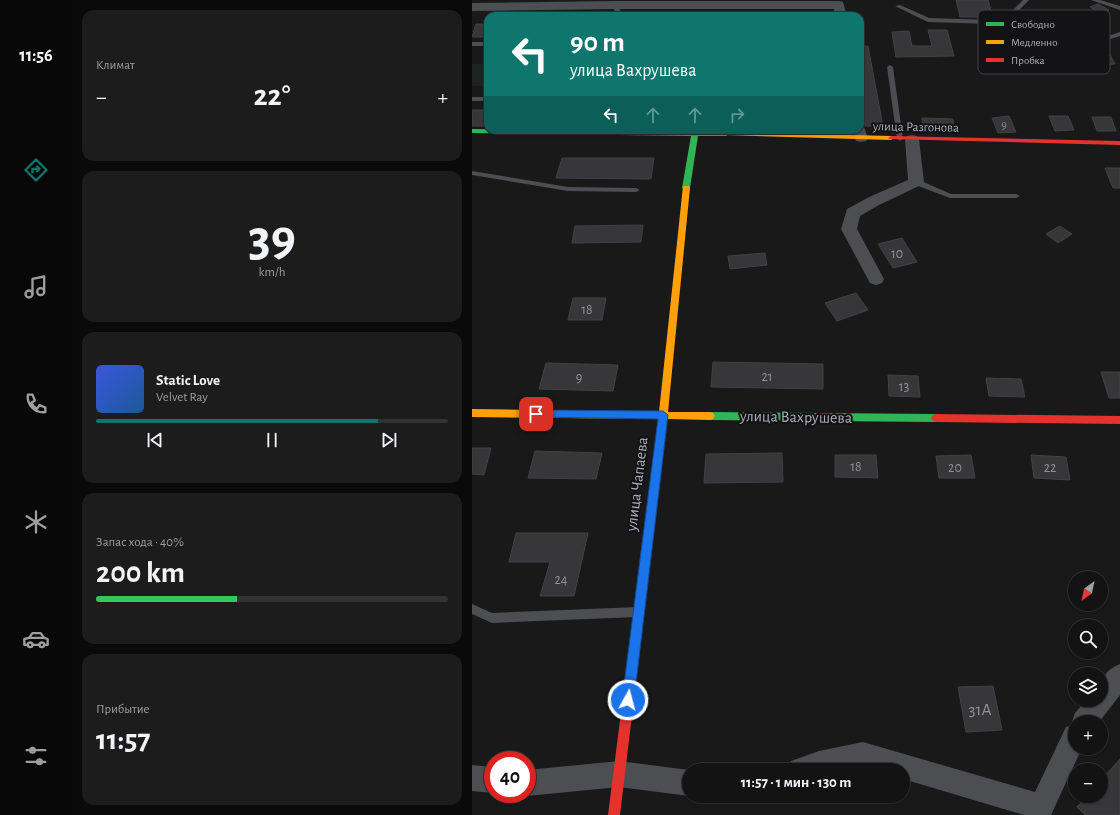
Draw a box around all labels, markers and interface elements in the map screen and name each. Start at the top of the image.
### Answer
legend [978,10,1110,74]
text: Свободно [1011,19,1055,30]
icon: left [504,28,556,80]
text: 90 m [570,29,625,57]
text: Медленно [1011,37,1058,48]
text: 11:56 [19,47,53,65]
text: Пробка [1011,55,1044,66]
text: Климат [96,59,135,72]
text: улица Вахрушева [570,62,696,80]
text: 22° [253,81,291,111]
text: − [96,86,107,108]
text: + [437,86,448,108]
icon: left [600,104,622,126]
icon: ahead [642,104,664,126]
icon: ahead [684,104,706,126]
icon: right [726,104,748,126]
house number: 9 [1001,119,1007,131]
street label: улица Разгонова [872,120,959,135]
icon: directions [22,156,50,184]
text: 39 [248,213,296,265]
house number: 10 [891,247,903,261]
text: km/h [259,266,285,279]
icon: music [22,273,50,301]
house number: 18 [581,303,593,317]
house number: 21 [761,370,773,384]
house number: 9 [576,371,582,385]
text: Static Love [156,373,220,388]
house number: 13 [899,380,910,394]
icon: phone [22,390,50,418]
text: Velvet Ray [156,391,208,404]
pin [519,397,553,431]
icon: arrive [525,403,547,425]
street label: улица Вахрушева [739,408,852,427]
icon: previous [144,429,166,451]
icon: pause [261,429,283,451]
icon: next [378,429,400,451]
street label: улица Чапаева [623,436,652,533]
house number: 18 [850,460,862,474]
house number: 20 [948,461,962,475]
house number: 22 [1044,461,1056,475]
icon: climate [22,508,50,536]
text: Запас хода · 40% [96,536,184,549]
text: 200 km [96,558,185,588]
north arrow [1068,571,1108,611]
map controls [1068,571,1108,803]
house number: 24 [554,573,568,587]
button: search [1068,619,1108,659]
icon: car [22,625,50,653]
button: layers [1068,667,1108,707]
position arrow [607,679,649,721]
house number: 31А [969,701,991,718]
text: Прибытие [96,703,150,716]
button: + [1068,715,1108,755]
text: 11:57 [96,725,150,755]
icon: filters [22,742,50,770]
speed limit sign: 40 [484,751,536,803]
button: − [1068,763,1108,803]
text: 11:57 · 1 мин · 130 m [741,775,851,790]

